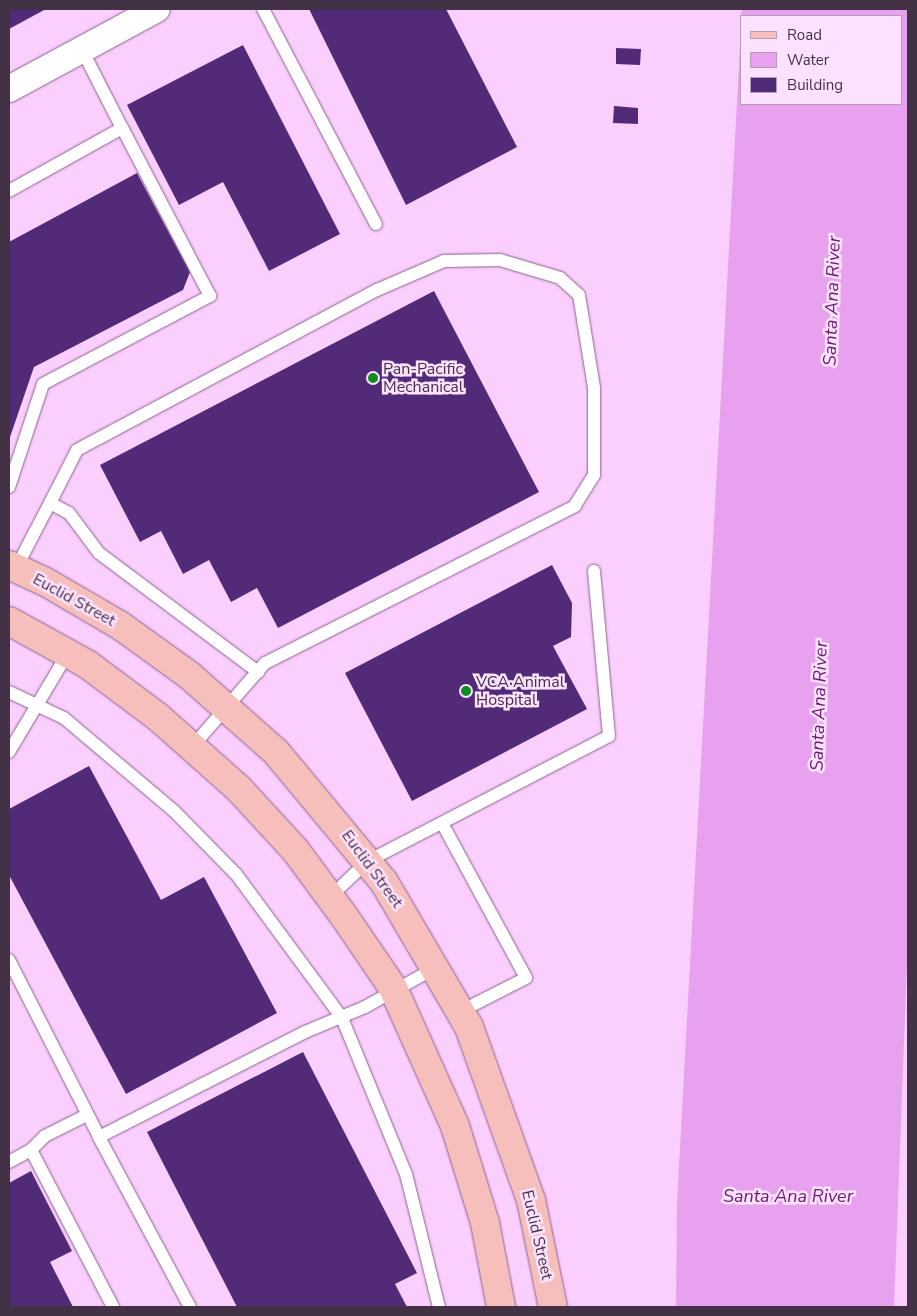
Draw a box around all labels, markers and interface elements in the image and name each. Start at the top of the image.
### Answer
legend [740,15,902,105]
text: Road [787,25,822,45]
text: Water [787,50,829,70]
text: Building [787,75,843,95]
water label: Santa Ana River [819,236,845,366]
place label: Pan-Pacific Mechanical [383,359,464,397]
marker: Pan-Pacific Mechanical [367,372,379,384]
street label: Euclid Street [29,569,119,631]
water label: Santa Ana River [806,641,832,771]
place label: VCA Animal Hospital [476,672,564,710]
marker: VCA Animal Hospital [460,685,472,697]
street label: Euclid Street [337,826,407,912]
water label: Santa Ana River [723,1185,853,1207]
street label: Euclid Street [517,1188,557,1282]

